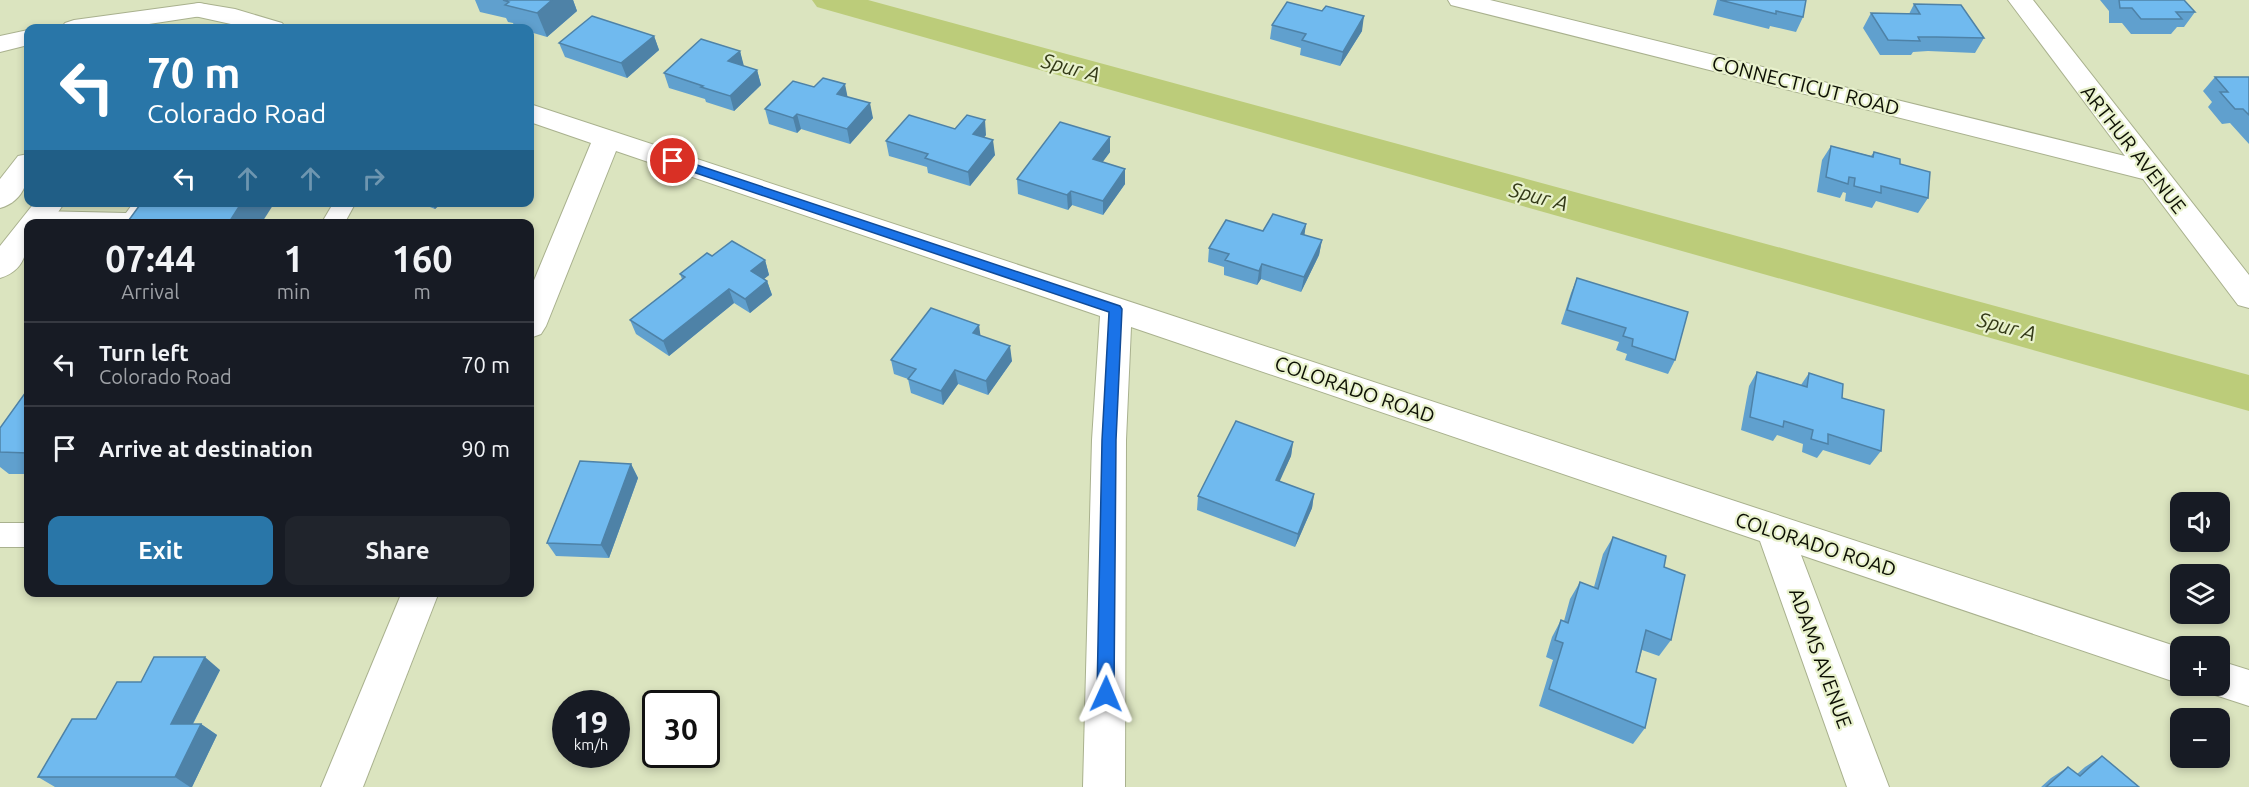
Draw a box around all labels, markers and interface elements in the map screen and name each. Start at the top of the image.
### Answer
water label: Spur A [1038,47,1103,86]
icon: left [48,48,126,126]
text: 70 m [147,49,241,96]
street label: CONNECTICUT ROAD [1710,51,1902,119]
street label: ARTHUR AVENUE [2077,80,2191,218]
text: Colorado Road [147,98,326,128]
pin [647,135,698,186]
icon: arrive [656,144,689,177]
icon: left [168,162,201,195]
icon: ahead [231,162,264,195]
icon: ahead [294,162,327,195]
icon: right [357,162,390,195]
water label: Spur A [1506,176,1571,215]
text: 07:44 [105,238,195,279]
text: 1 [283,238,304,279]
text: 160 [392,238,453,279]
text: Arrival [121,280,180,303]
text: min [277,280,310,303]
text: m [414,280,431,303]
water label: Spur A [1974,306,2039,345]
text: Turn left [99,340,189,365]
icon: left [48,348,81,381]
street label: COLORADO ROAD [1272,351,1438,427]
text: 70 m [461,352,510,377]
text: Colorado Road [99,365,232,388]
icon: arrive [48,432,81,465]
text: Arrive at destination [99,436,313,461]
text: 90 m [461,436,510,461]
map controls [2170,492,2230,768]
button: sound [2170,492,2230,552]
street label: COLORADO ROAD [1733,507,1899,581]
button: Exit [48,516,273,585]
button: Share [285,516,510,585]
button: layers [2170,564,2230,624]
street label: ADAMS AVENUE [1785,585,1857,731]
button: + [2170,636,2230,696]
position arrow [1074,662,1138,726]
speed limit sign: 30 [642,690,720,768]
text: 19 [574,705,608,739]
button: − [2170,708,2230,768]
text: km/h [574,736,608,753]

